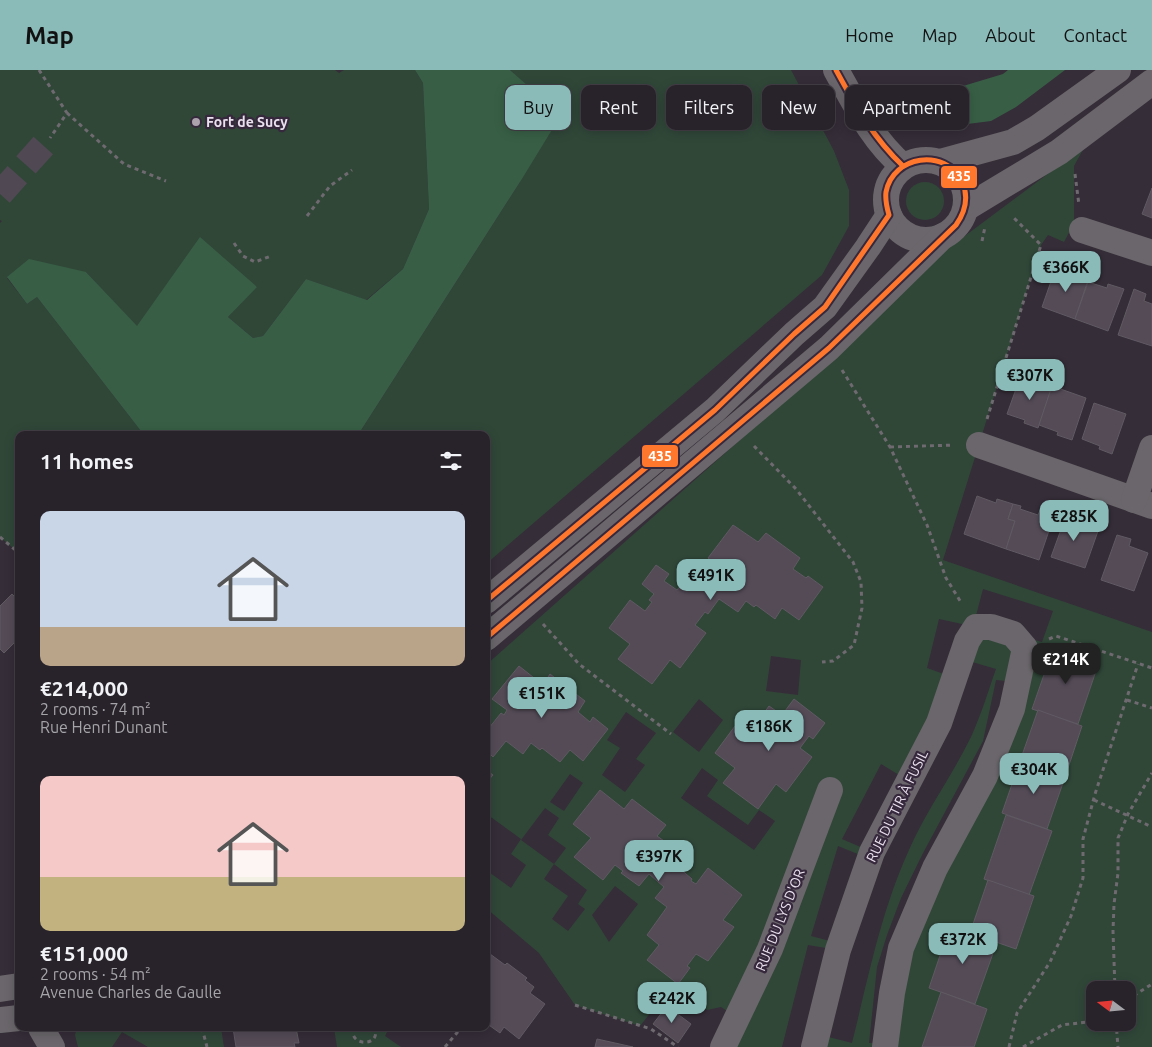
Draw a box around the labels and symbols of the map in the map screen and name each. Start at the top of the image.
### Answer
place label: Fort de Sucy [206,114,288,130]
marker: Fort de Sucy [190,116,202,128]
line badge: 435 [940,165,978,189]
text: 435 [947,168,971,184]
pin: €366K [1031,250,1101,293]
pin: €307K [995,358,1065,401]
line badge: 435 [641,444,679,468]
text: 435 [648,448,672,464]
pin: €285K [1039,500,1109,542]
pin: €491K [676,558,746,601]
pin: €214K [1031,642,1101,685]
pin: €151K [507,676,577,719]
pin: €186K [734,710,804,752]
street label: RUE DU TIR À FUSIL [862,747,931,865]
pin: €304K [999,752,1069,795]
pin: €397K [624,840,694,882]
street label: RUE DU LYS D'OR [752,866,808,973]
pin: €372K [928,922,998,965]
north arrow [1086,981,1136,1031]
pin: €242K [637,982,707,1024]

